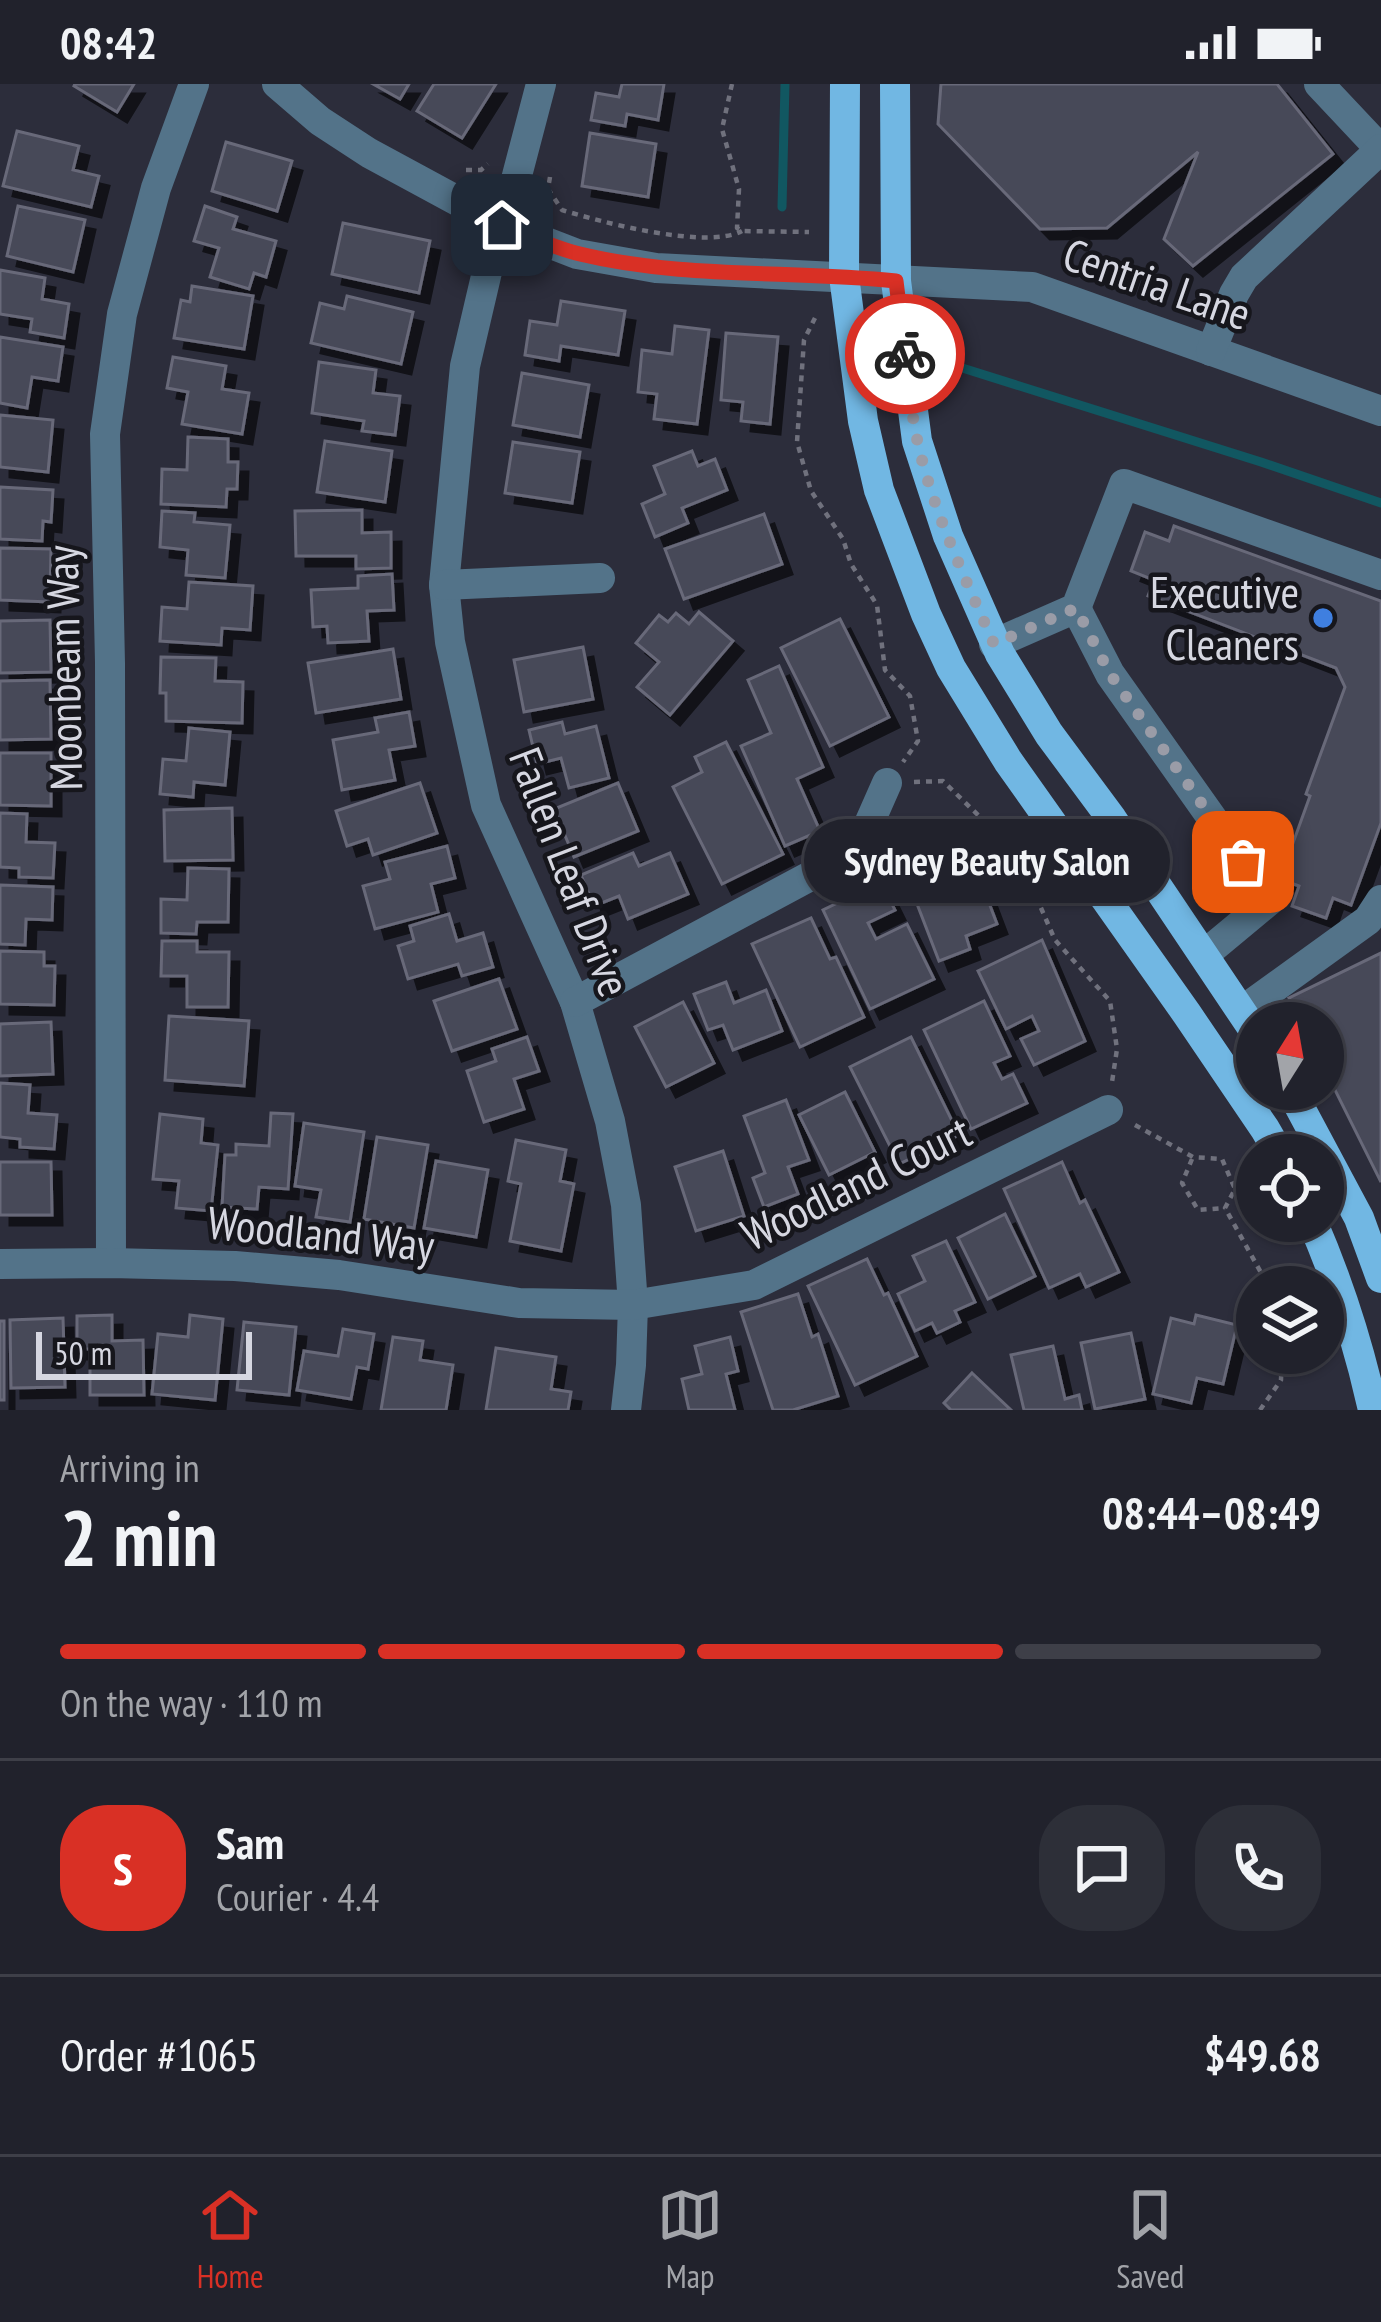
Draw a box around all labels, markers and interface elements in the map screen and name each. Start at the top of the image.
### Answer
text: 08:42 [60,13,157,71]
pin [451,174,553,276]
icon: home [469,192,535,258]
street label: Centria Lane [1056,224,1259,342]
courier [845,294,965,414]
icon: bike [872,321,938,387]
street label: Moonbeam Way [32,545,94,791]
place label: Executive Cleaners [1150,562,1299,672]
marker: Executive Cleaners [1310,605,1336,631]
street label: Fallen Leaf Drive [497,739,645,1004]
pin [1192,811,1294,913]
callout: Sydney Beauty Salon [805,820,1171,904]
icon: bag [1210,829,1276,895]
text: Sydney Beauty Salon [844,835,1130,886]
north arrow [1236,1002,1344,1110]
map controls [1236,1002,1344,1374]
street label: Woodland Court [731,1101,980,1263]
button: locate [1236,1134,1344,1242]
street label: Woodland Way [205,1192,437,1274]
button: layers [1236,1266,1344,1374]
scale bar [36,1326,252,1379]
text: 50 m [54,1331,112,1374]
text: Arriving in [60,1442,200,1493]
text: 08:44–08:49 [1102,1483,1321,1541]
text: 2 min [60,1487,218,1588]
text: On the way · 110 m [60,1677,322,1728]
button: chat [1039,1805,1165,1931]
button: phone [1195,1805,1321,1931]
text: Sam [216,1813,284,1871]
text: S [113,1839,133,1897]
text: Courier · 4.4 [216,1871,379,1922]
text: Order #1065 [60,2025,258,2083]
text: $49.68 [1204,2025,1321,2083]
tab: Home [197,2182,264,2297]
tab: Map [657,2182,723,2297]
tab: Saved [1116,2182,1184,2297]

